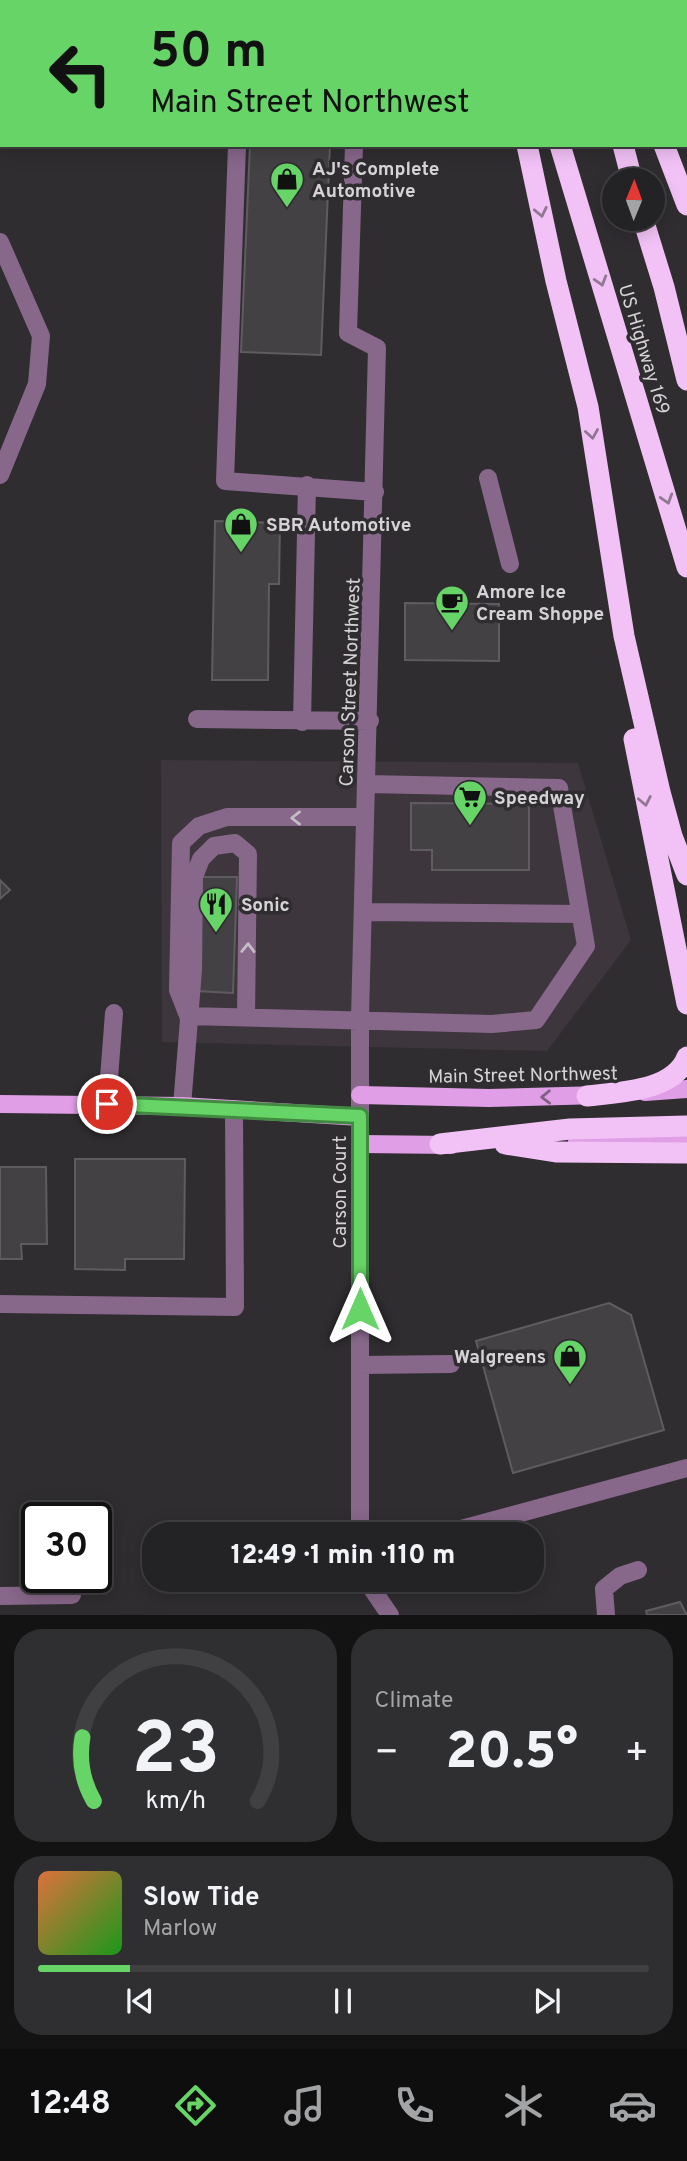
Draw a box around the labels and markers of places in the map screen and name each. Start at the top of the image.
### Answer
place label: AJ's Complete Automotive [312,158,439,204]
shop icon: AJ's Complete Automotive [268,160,306,209]
shop icon: SBR Automotive [222,505,260,554]
place label: SBR Automotive [266,514,411,538]
place label: Amore Ice Cream Shoppe [476,581,604,627]
cafe icon: Amore Ice Cream Shoppe [433,583,471,632]
supermarket icon: Speedway [451,778,489,827]
place label: Speedway [494,787,585,811]
restaurant icon: Sonic [197,885,235,934]
place label: Sonic [241,894,290,918]
pin [77,1074,137,1134]
shop icon: Walgreens [551,1337,589,1386]
place label: Walgreens [454,1346,546,1370]

